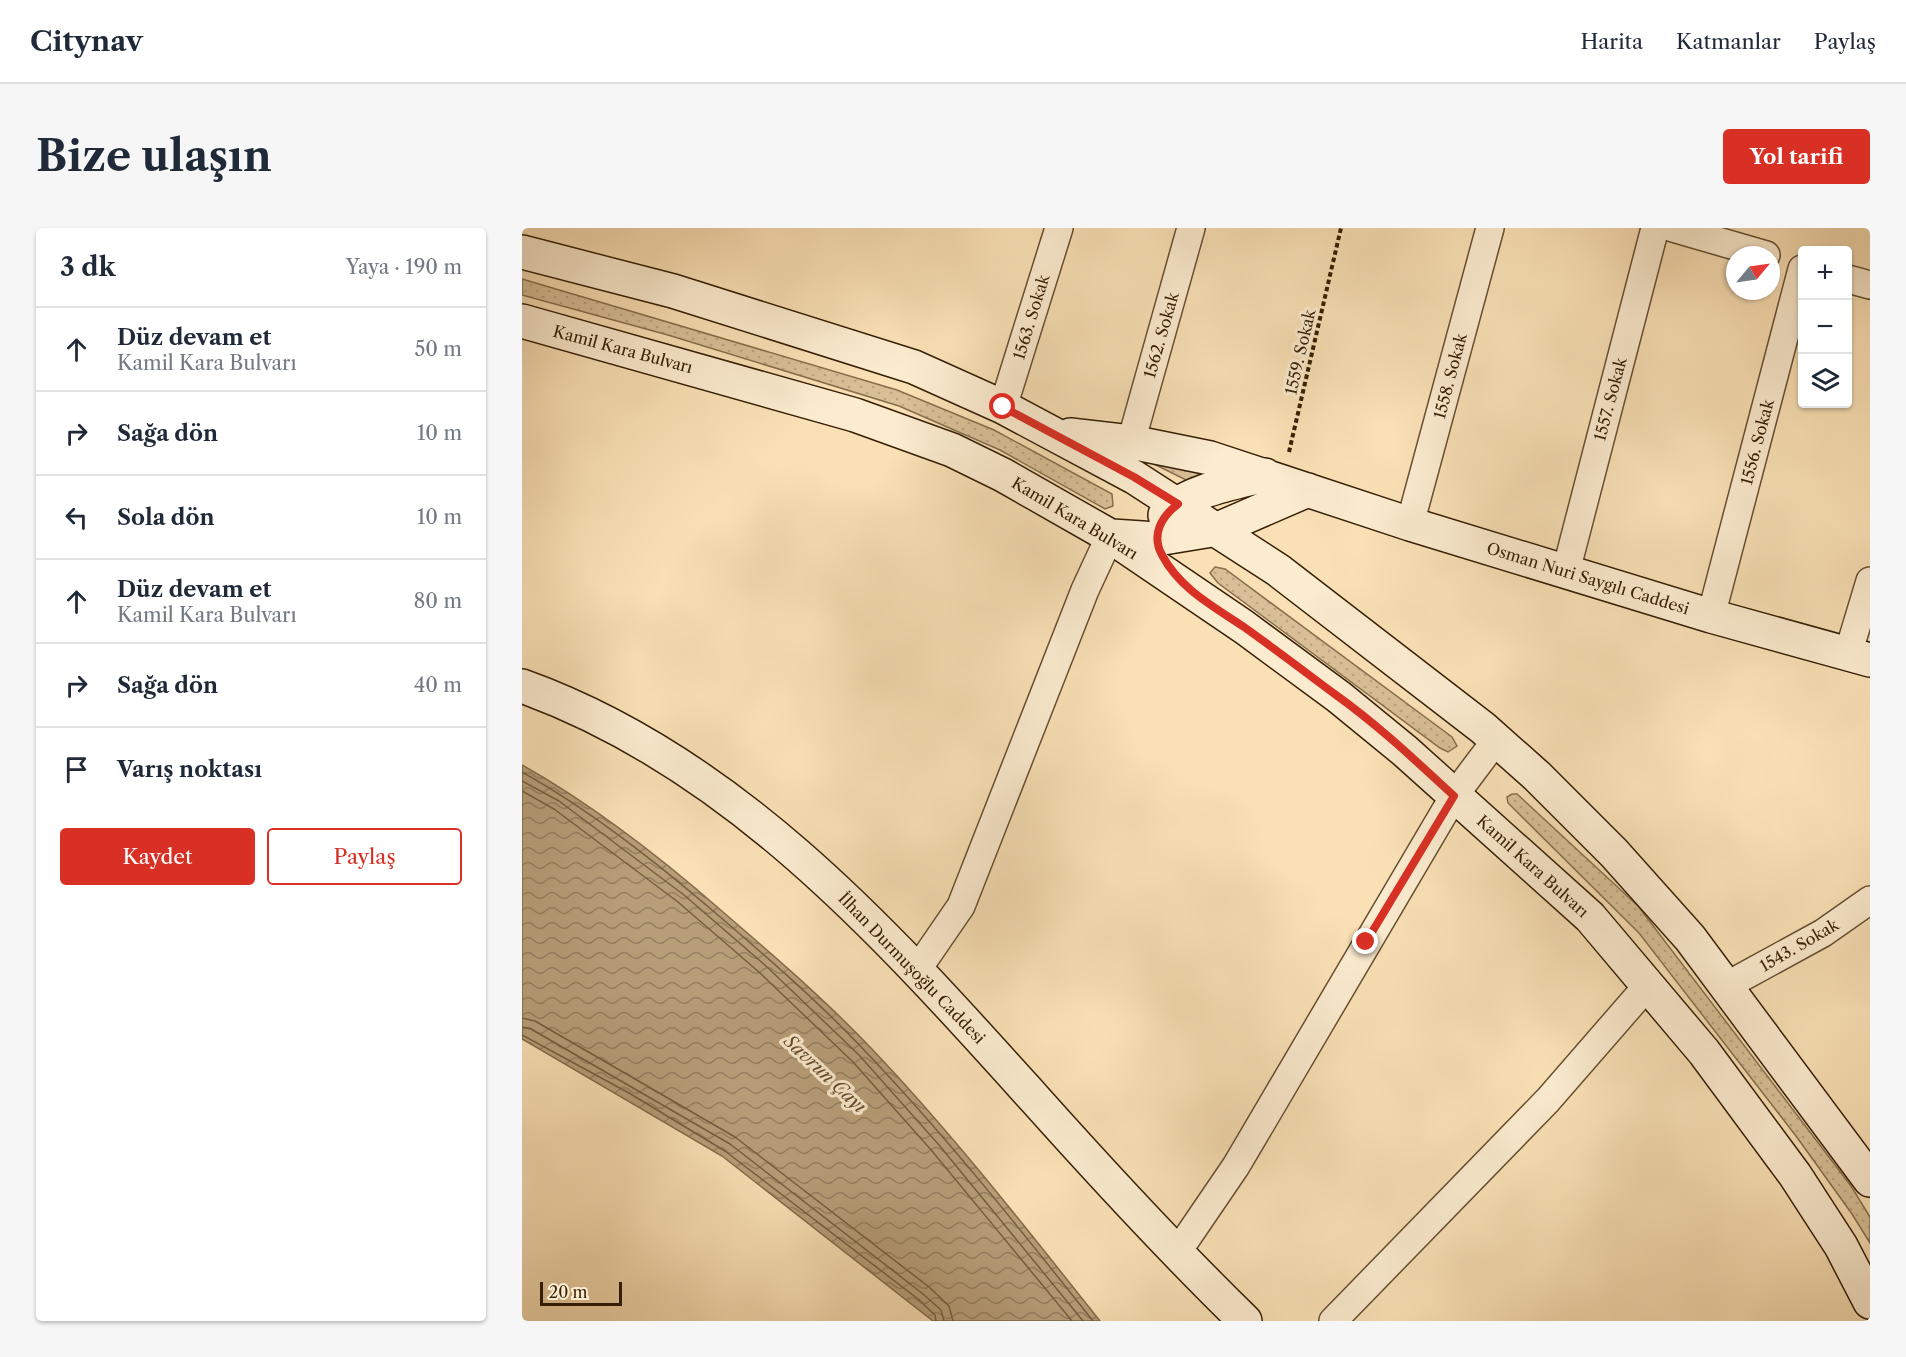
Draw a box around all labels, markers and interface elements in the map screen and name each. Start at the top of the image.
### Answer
text: Citynav [30,24,143,58]
text: Harita [1580,29,1643,54]
text: Katmanlar [1676,29,1781,54]
text: Paylaş [1814,29,1876,54]
button: Yol tarifi [1723,129,1870,184]
text: Bize ulaşın [36,130,272,182]
north arrow [1726,246,1780,300]
map controls [1798,246,1852,408]
button: + [1798,246,1852,300]
text: 3 dk [60,251,116,283]
text: Yaya · 190 m [346,255,462,279]
street label: 1563. Sokak [1009,271,1054,362]
street label: 1562. Sokak [1139,289,1183,380]
button: − [1798,300,1852,354]
street label: 1559. Sokak [1280,307,1320,397]
street label: Kamil Kara Bulvarı [551,321,695,377]
text: Düz devam et [117,324,271,351]
street label: 1558. Sokak [1429,330,1471,421]
icon: ahead [60,333,93,366]
text: 50 m [415,337,462,361]
text: Kamil Kara Bulvarı [117,351,297,375]
street label: 1557. Sokak [1589,354,1631,443]
button: layers [1798,354,1852,408]
route start [989,393,1015,419]
street label: 1556. Sokak [1736,396,1778,487]
icon: right [60,417,93,450]
text: Sağa dön [117,420,218,447]
text: 10 m [417,421,462,445]
street label: Kamil Kara Bulvarı [1008,472,1142,564]
icon: left [60,501,93,534]
text: Sola dön [117,504,215,531]
text: 10 m [417,505,462,529]
street label: Osman Nuri Saygılı Caddesi [1484,538,1692,618]
text: Düz devam et [117,576,271,603]
icon: ahead [60,585,93,618]
text: 80 m [414,589,462,613]
text: Kamil Kara Bulvarı [117,603,297,627]
icon: right [60,669,93,702]
text: Sağa dön [117,672,218,699]
text: 40 m [414,673,462,697]
icon: arrive [60,753,93,786]
text: Varış noktası [117,756,262,783]
street label: Kamil Kara Bulvarı [1473,811,1593,922]
button: Kaydet [60,828,255,885]
button: Paylaş [267,828,462,885]
street label: İlhan Durmuşoğlu Caddesi [834,888,990,1048]
street label: 1543. Sokak [1756,914,1843,976]
route end [1352,928,1378,954]
water label: Savrun Çayı [779,1030,871,1118]
scale bar [540,1279,622,1306]
text: 20 m [549,1282,588,1302]

